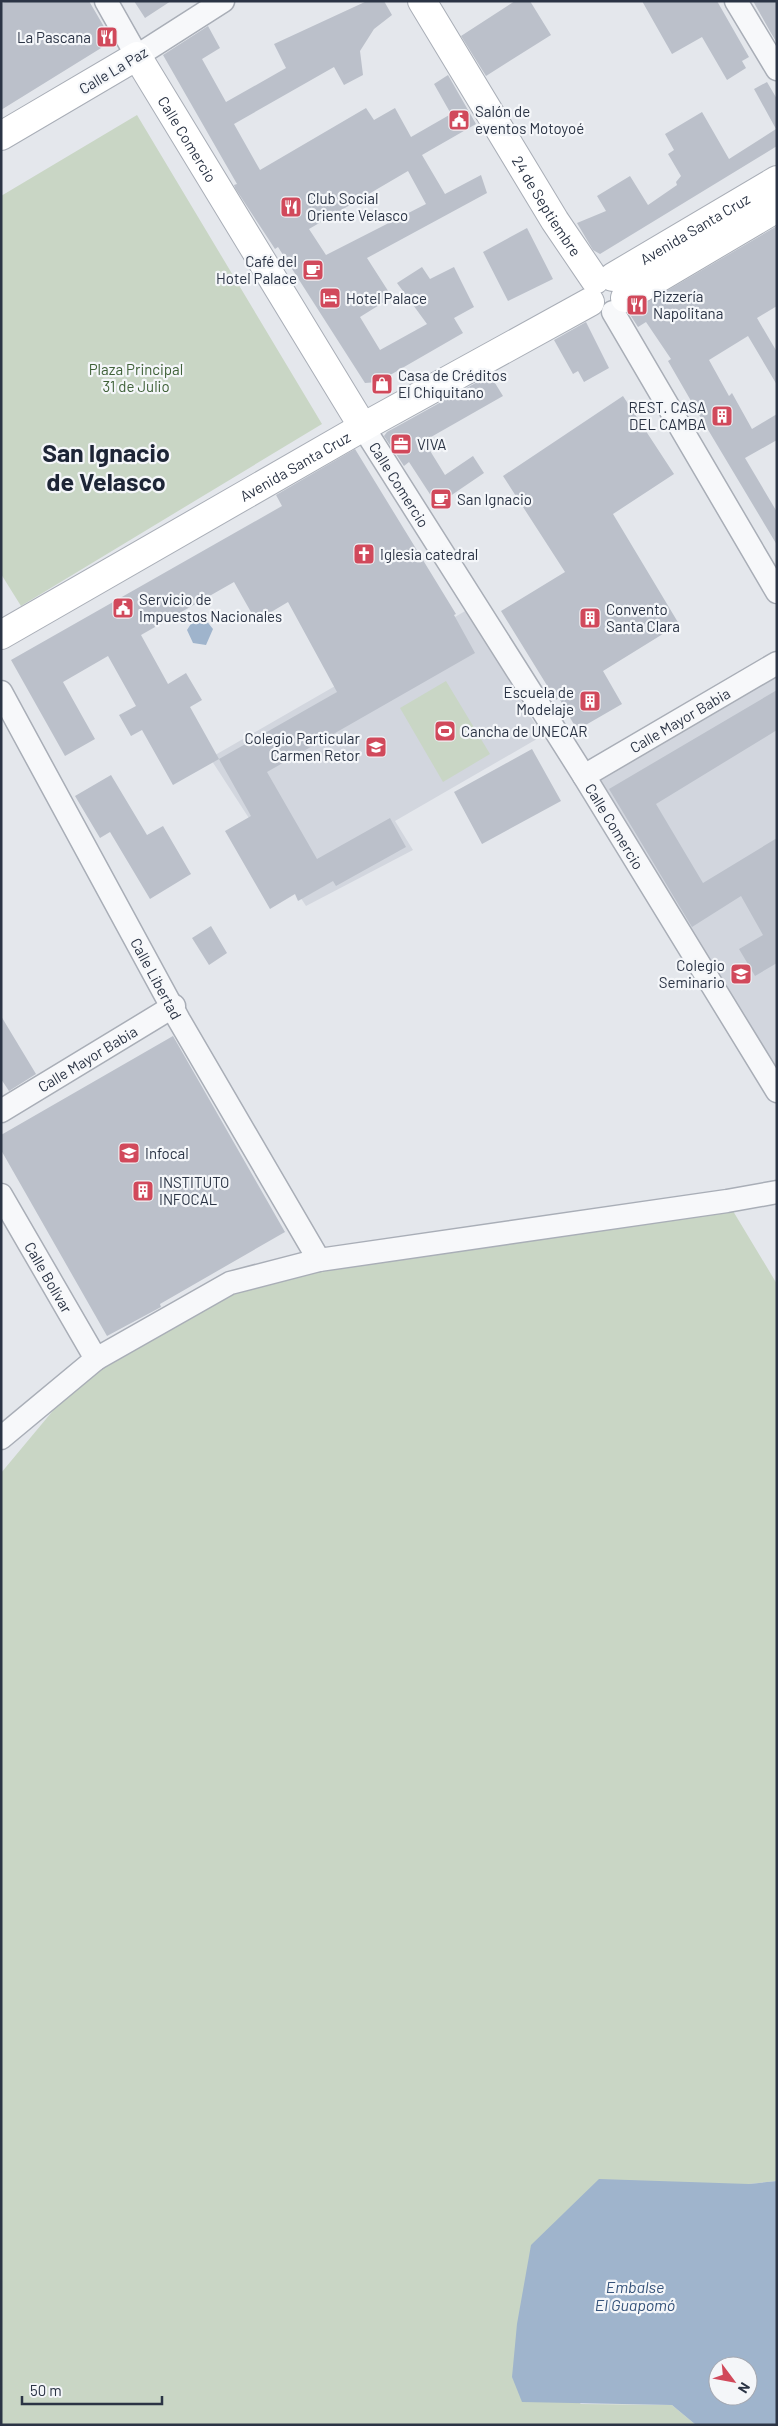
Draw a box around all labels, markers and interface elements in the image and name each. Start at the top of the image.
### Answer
restaurant icon: La Pascana [95,25,119,49]
place label: La Pascana [17,28,91,46]
street label: Calle La Paz [75,42,151,98]
street label: Calle Comercio [155,93,221,185]
place label: Salón de eventos Motoyoé [475,102,584,137]
public building icon: Salón de eventos Motoyoé [447,108,471,132]
street label: 24 de Septiembre [509,153,585,259]
place label: Club Social Oriente Velasco [307,189,408,224]
street label: Avenida Santa Cruz [637,189,753,268]
restaurant icon: Club Social Oriente Velasco [279,195,303,219]
place label: Café del Hotel Palace [216,252,297,287]
cafe icon: Café del Hotel Palace [301,258,325,282]
hotel icon: Hotel Palace [318,286,342,310]
place label: Pizzería Napolitana [653,287,723,322]
place label: Hotel Palace [346,289,427,307]
restaurant icon: Pizzería Napolitana [625,293,649,317]
park label: Plaza Principal 31 de Julio [89,360,183,395]
place label: Casa de Créditos El Chiquitano [398,366,507,401]
shop icon: Casa de Créditos El Chiquitano [370,372,394,396]
place label: REST. CASA DEL CAMBA [629,398,706,433]
building icon: REST. CASA DEL CAMBA [710,404,734,428]
street label: Avenida Santa Cruz [237,427,354,505]
office icon: VIVA [389,432,413,456]
place label: VIVA [417,435,446,453]
district label: San Ignacio de Velasco [42,437,170,496]
street label: Calle Comercio [366,438,433,530]
cafe icon: San Ignacio [429,487,453,511]
place label: San Ignacio [457,490,532,508]
church icon: Iglesia catedral [352,542,376,566]
place label: Iglesia catedral [380,545,478,563]
place label: Servicio de Impuestos Nacionales [139,590,282,625]
public building icon: Servicio de Impuestos Nacionales [111,596,135,620]
place label: Convento Santa Clara [606,600,680,635]
building icon: Convento Santa Clara [578,606,602,630]
place label: Escuela de Modelaje [504,683,574,718]
street label: Calle Mayor Babia [626,684,733,756]
building icon: Escuela de Modelaje [578,689,602,713]
sports icon: Cancha de UNECAR [433,719,457,743]
place label: Cancha de UNECAR [461,722,587,740]
place label: Colegio Particular Carmen Retor [244,729,361,764]
school or university icon: Colegio Particular Carmen Retor [364,735,388,759]
street label: Calle Comercio [582,780,648,872]
street label: Calle Libertad [127,935,186,1022]
place label: Colegio Seminario [659,956,725,991]
school or university icon: Colegio Seminario [729,962,753,986]
street label: Calle Mayor Babia [34,1022,140,1096]
school or university icon: Infocal [117,1141,141,1165]
place label: Infocal [145,1144,189,1162]
place label: INSTITUTO INFOCAL [159,1173,229,1208]
building icon: INSTITUTO INFOCAL [131,1179,155,1203]
street label: Calle Bolívar [21,1239,76,1316]
water label: Embalse El Guapomó [595,2277,675,2314]
north arrow [708,2356,758,2406]
scale bar [22,2374,162,2406]
text: N [735,2380,754,2397]
text: 50 m [30,2381,62,2399]

